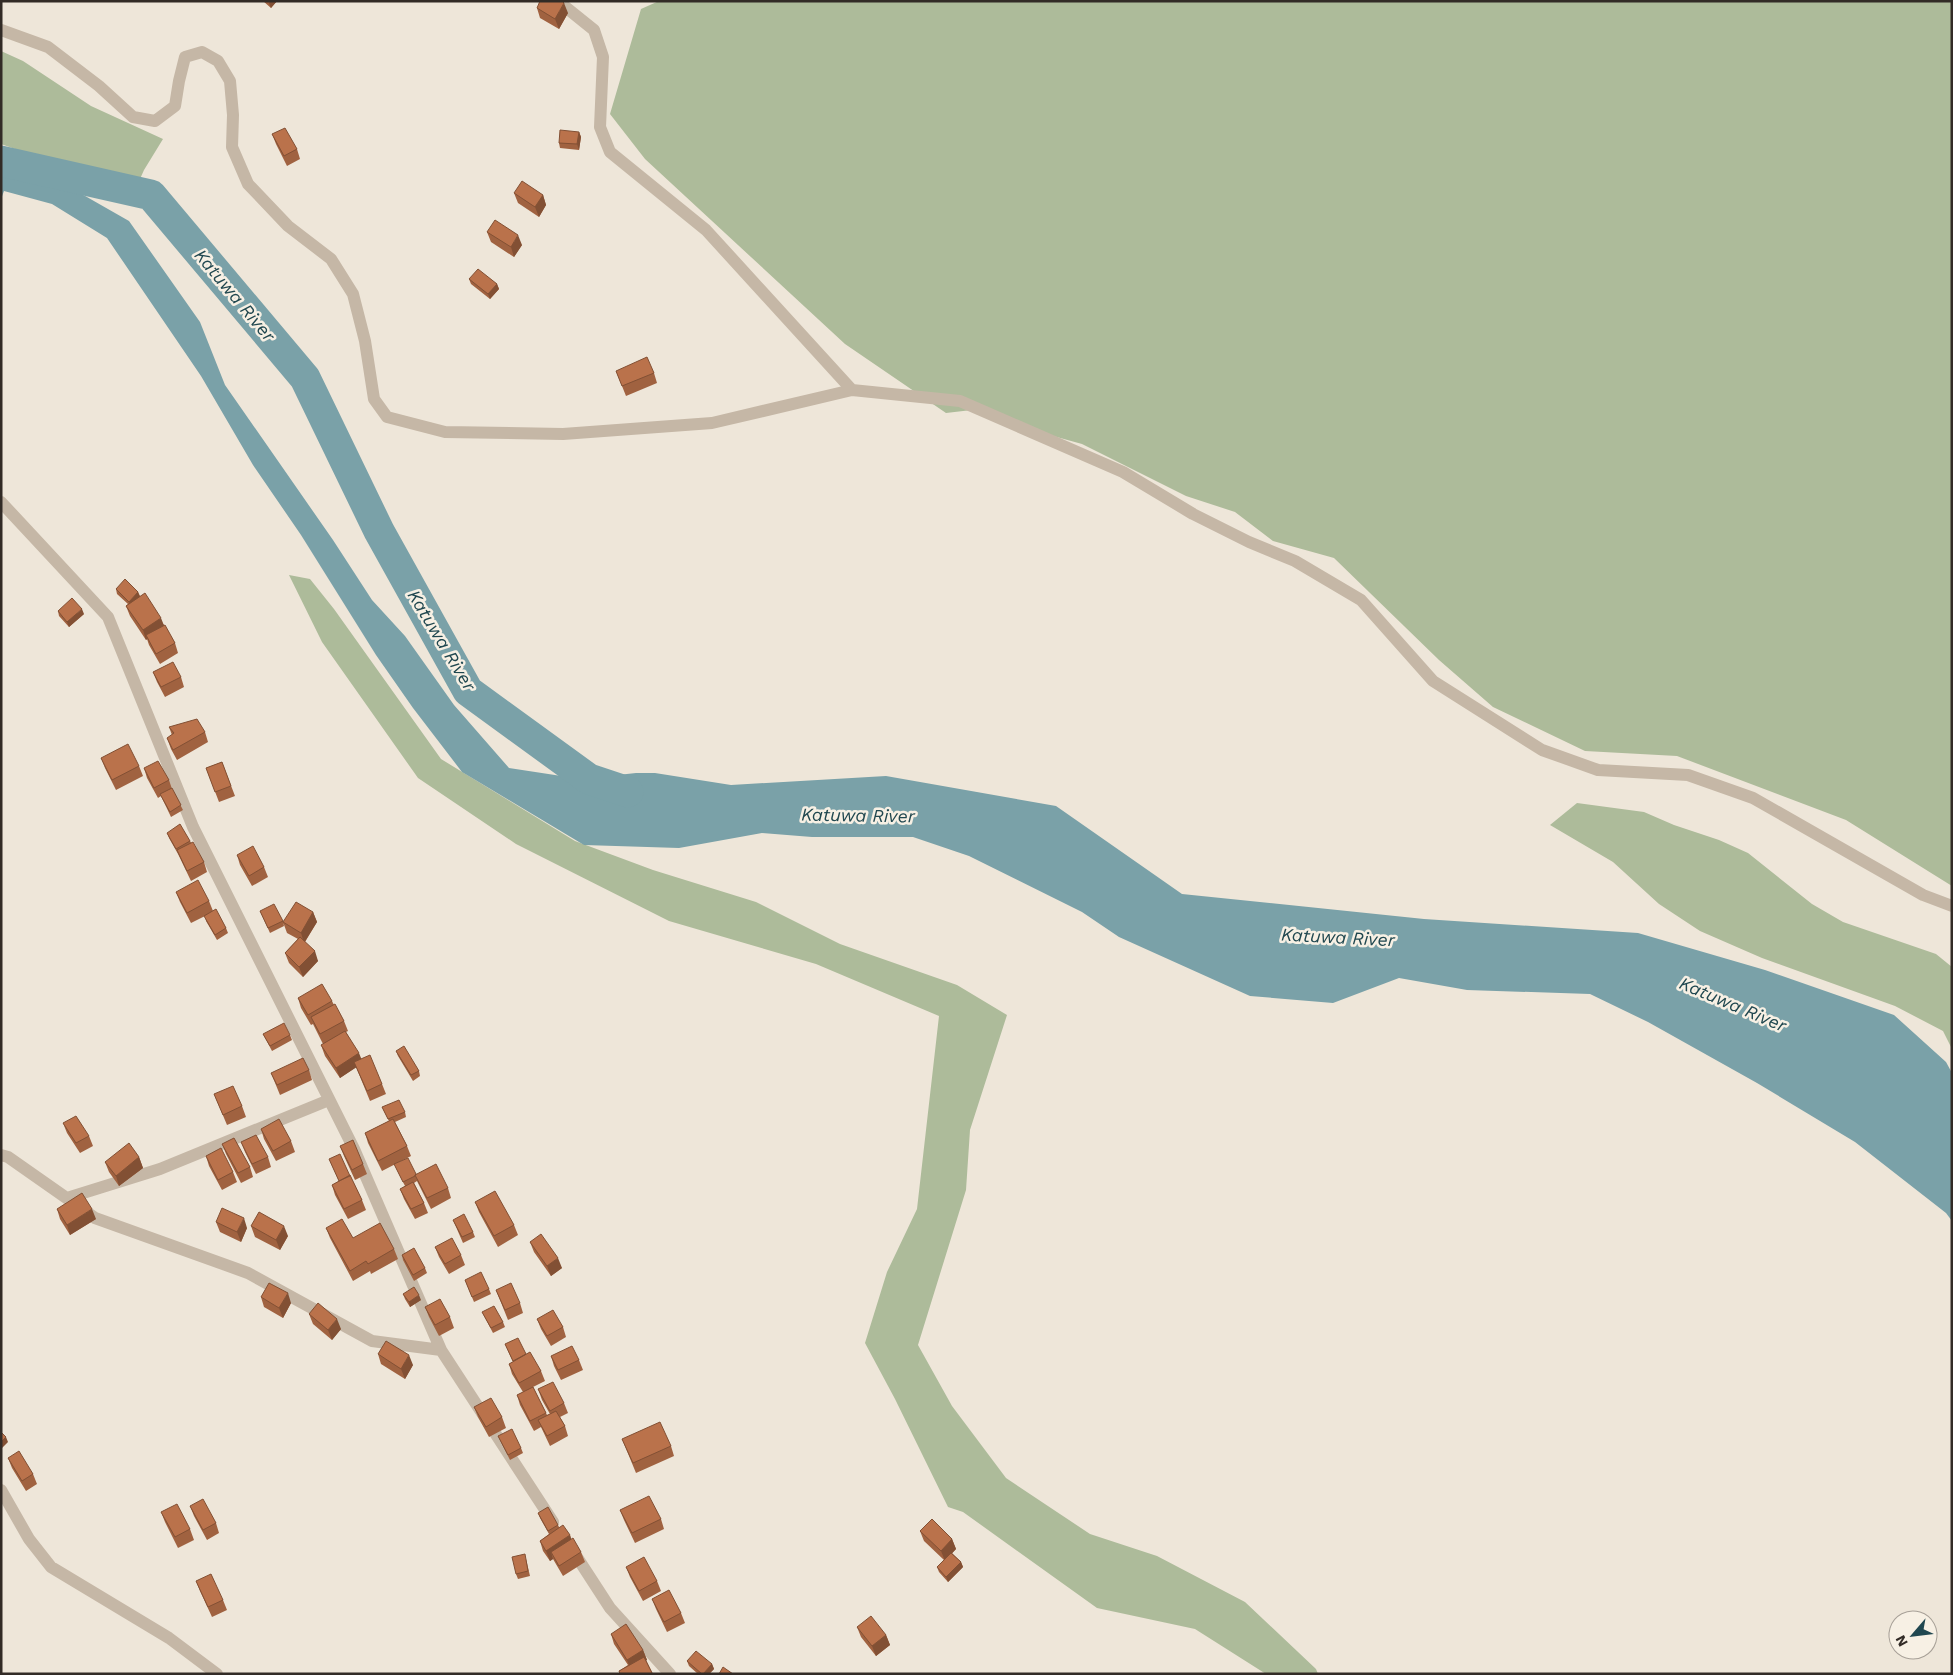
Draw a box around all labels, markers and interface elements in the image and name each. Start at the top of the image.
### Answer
water label: Katuwa River [190,245,280,346]
water label: Katuwa River [404,586,481,695]
water label: Katuwa River [801,804,916,827]
water label: Katuwa River [1281,924,1396,951]
water label: Katuwa River [1676,972,1790,1036]
north arrow [1888,1610,1938,1660]
text: N [1892,1633,1911,1649]

